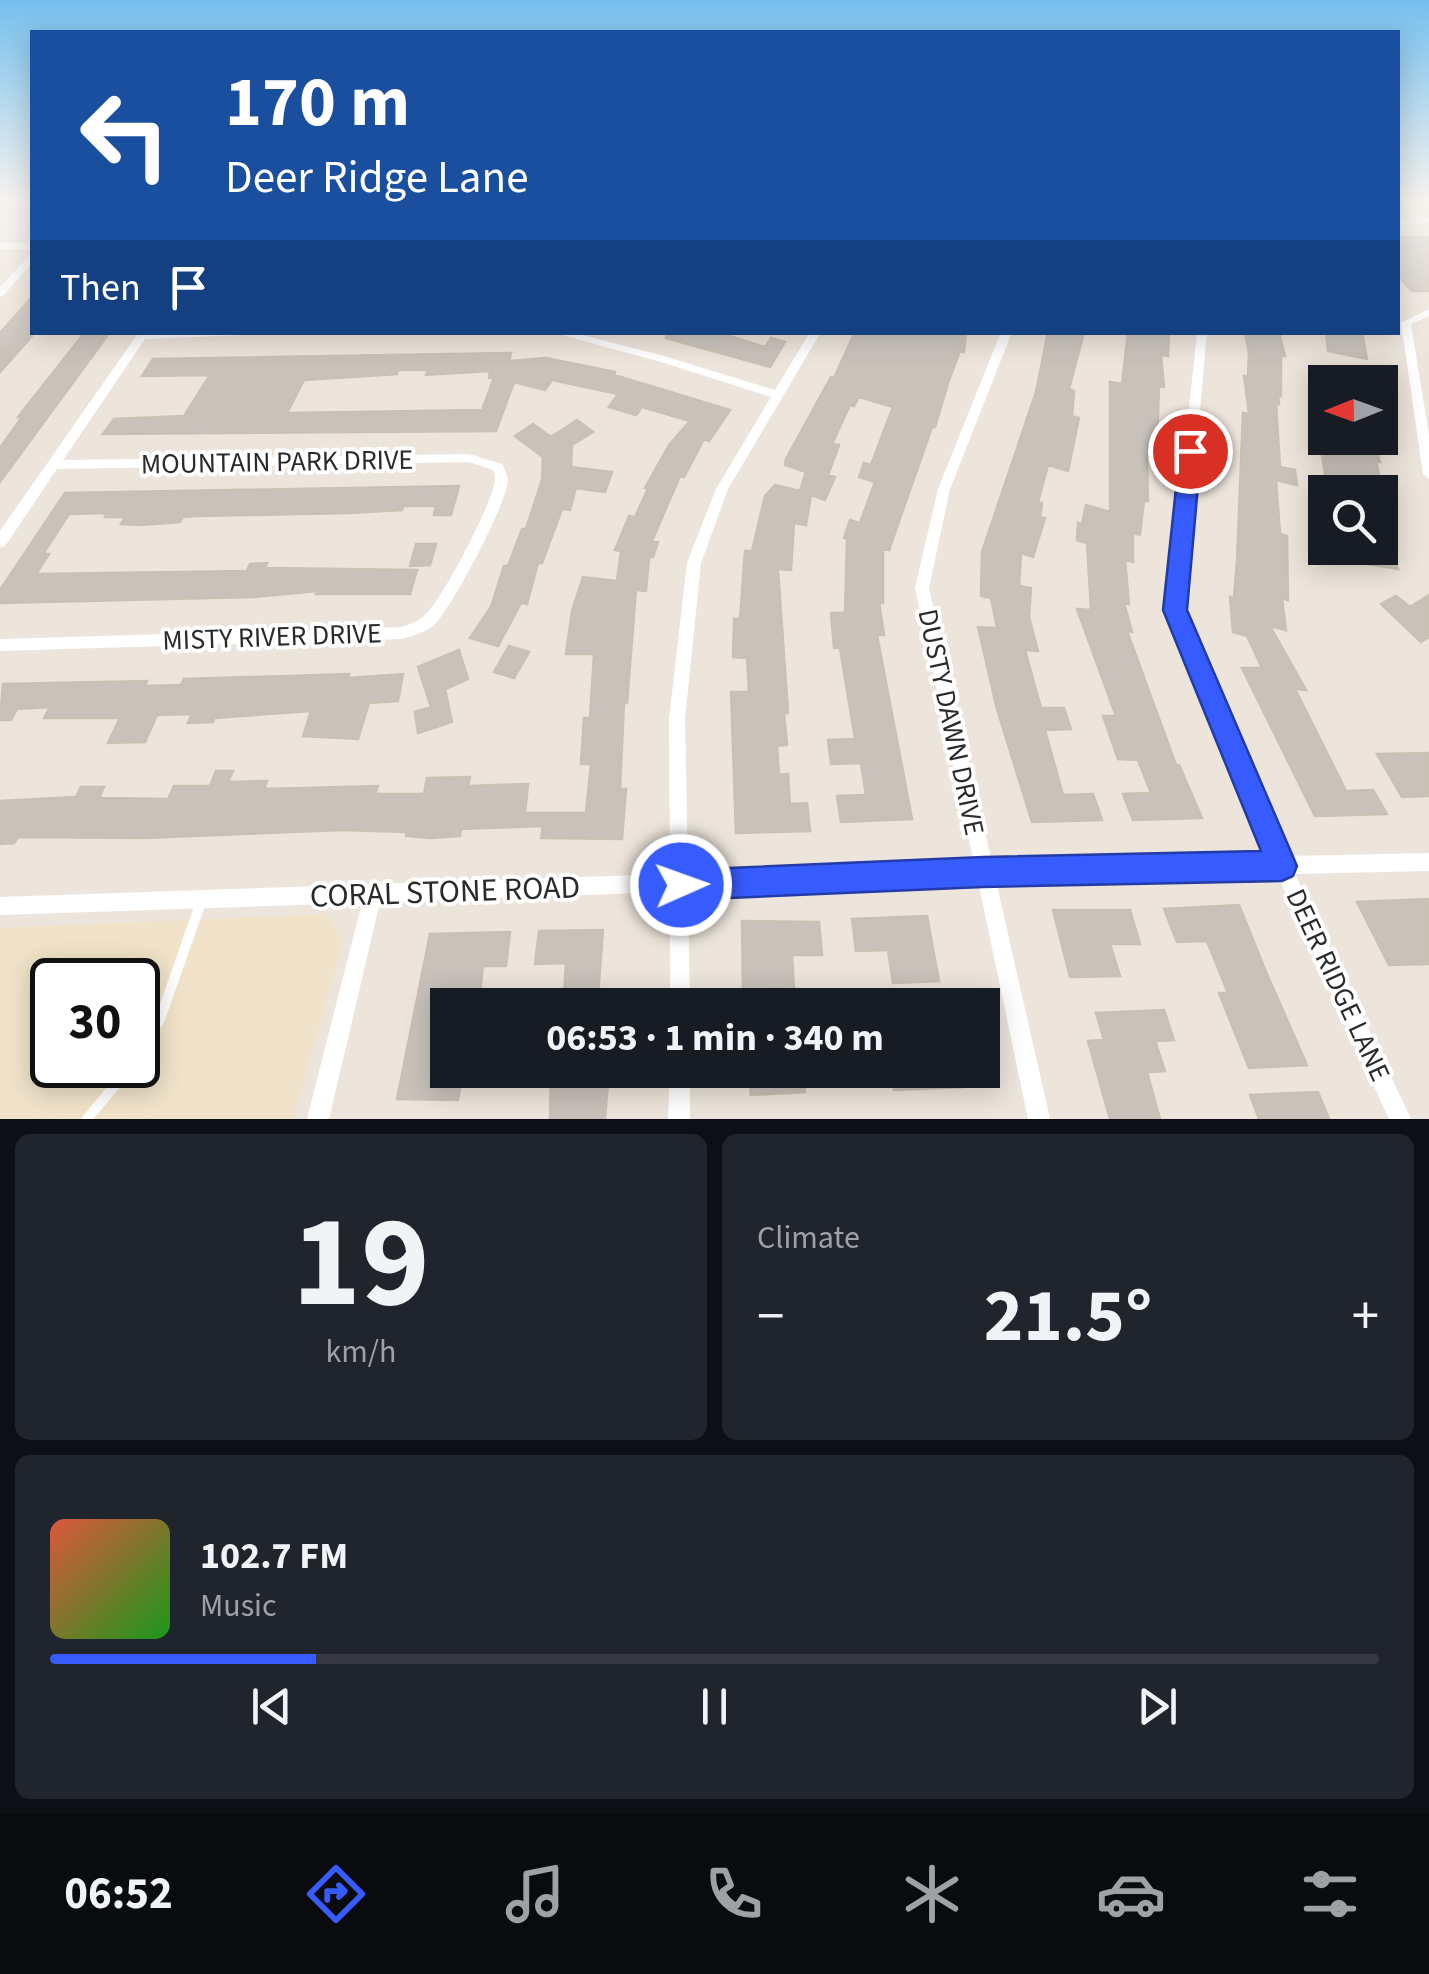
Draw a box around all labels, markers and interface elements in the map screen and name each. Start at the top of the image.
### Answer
text: 170 m [225,53,410,153]
icon: left [60,70,190,200]
text: Deer Ridge Lane [225,146,528,210]
icon: arrive [161,260,216,315]
text: Then [60,261,141,315]
north arrow [1308,365,1398,455]
map controls [1308,365,1398,565]
pin [1148,409,1233,494]
icon: arrive [1163,424,1218,479]
street label: MOUNTAIN PARK DRIVE [140,440,414,484]
button: search [1308,475,1398,565]
street label: DUSTY DAWN DRIVE [907,605,995,839]
street label: MISTY RIVER DRIVE [162,613,382,661]
position arrow [629,833,733,937]
street label: CORAL STONE ROAD [309,864,581,920]
street label: DEER RIDGE LANE [1276,882,1400,1088]
speed limit sign: 30 [30,958,160,1088]
text: 06:53 · 1 min · 340 m [546,1011,884,1065]
text: 19 [292,1171,430,1356]
text: Climate [757,1215,860,1261]
text: 21.5° [984,1263,1152,1370]
text: − [757,1278,784,1356]
text: + [1352,1278,1379,1356]
text: km/h [326,1329,396,1375]
text: 102.7 FM [200,1529,348,1583]
text: Music [200,1583,277,1629]
icon: previous [244,1679,299,1734]
icon: pause [687,1679,742,1734]
icon: next [1130,1679,1185,1734]
icon: directions [301,1859,371,1929]
icon: music [500,1859,570,1929]
icon: phone [699,1859,769,1929]
icon: climate [897,1859,967,1929]
icon: car [1096,1859,1166,1929]
icon: filters [1295,1859,1365,1929]
text: 06:52 [64,1862,173,1926]

